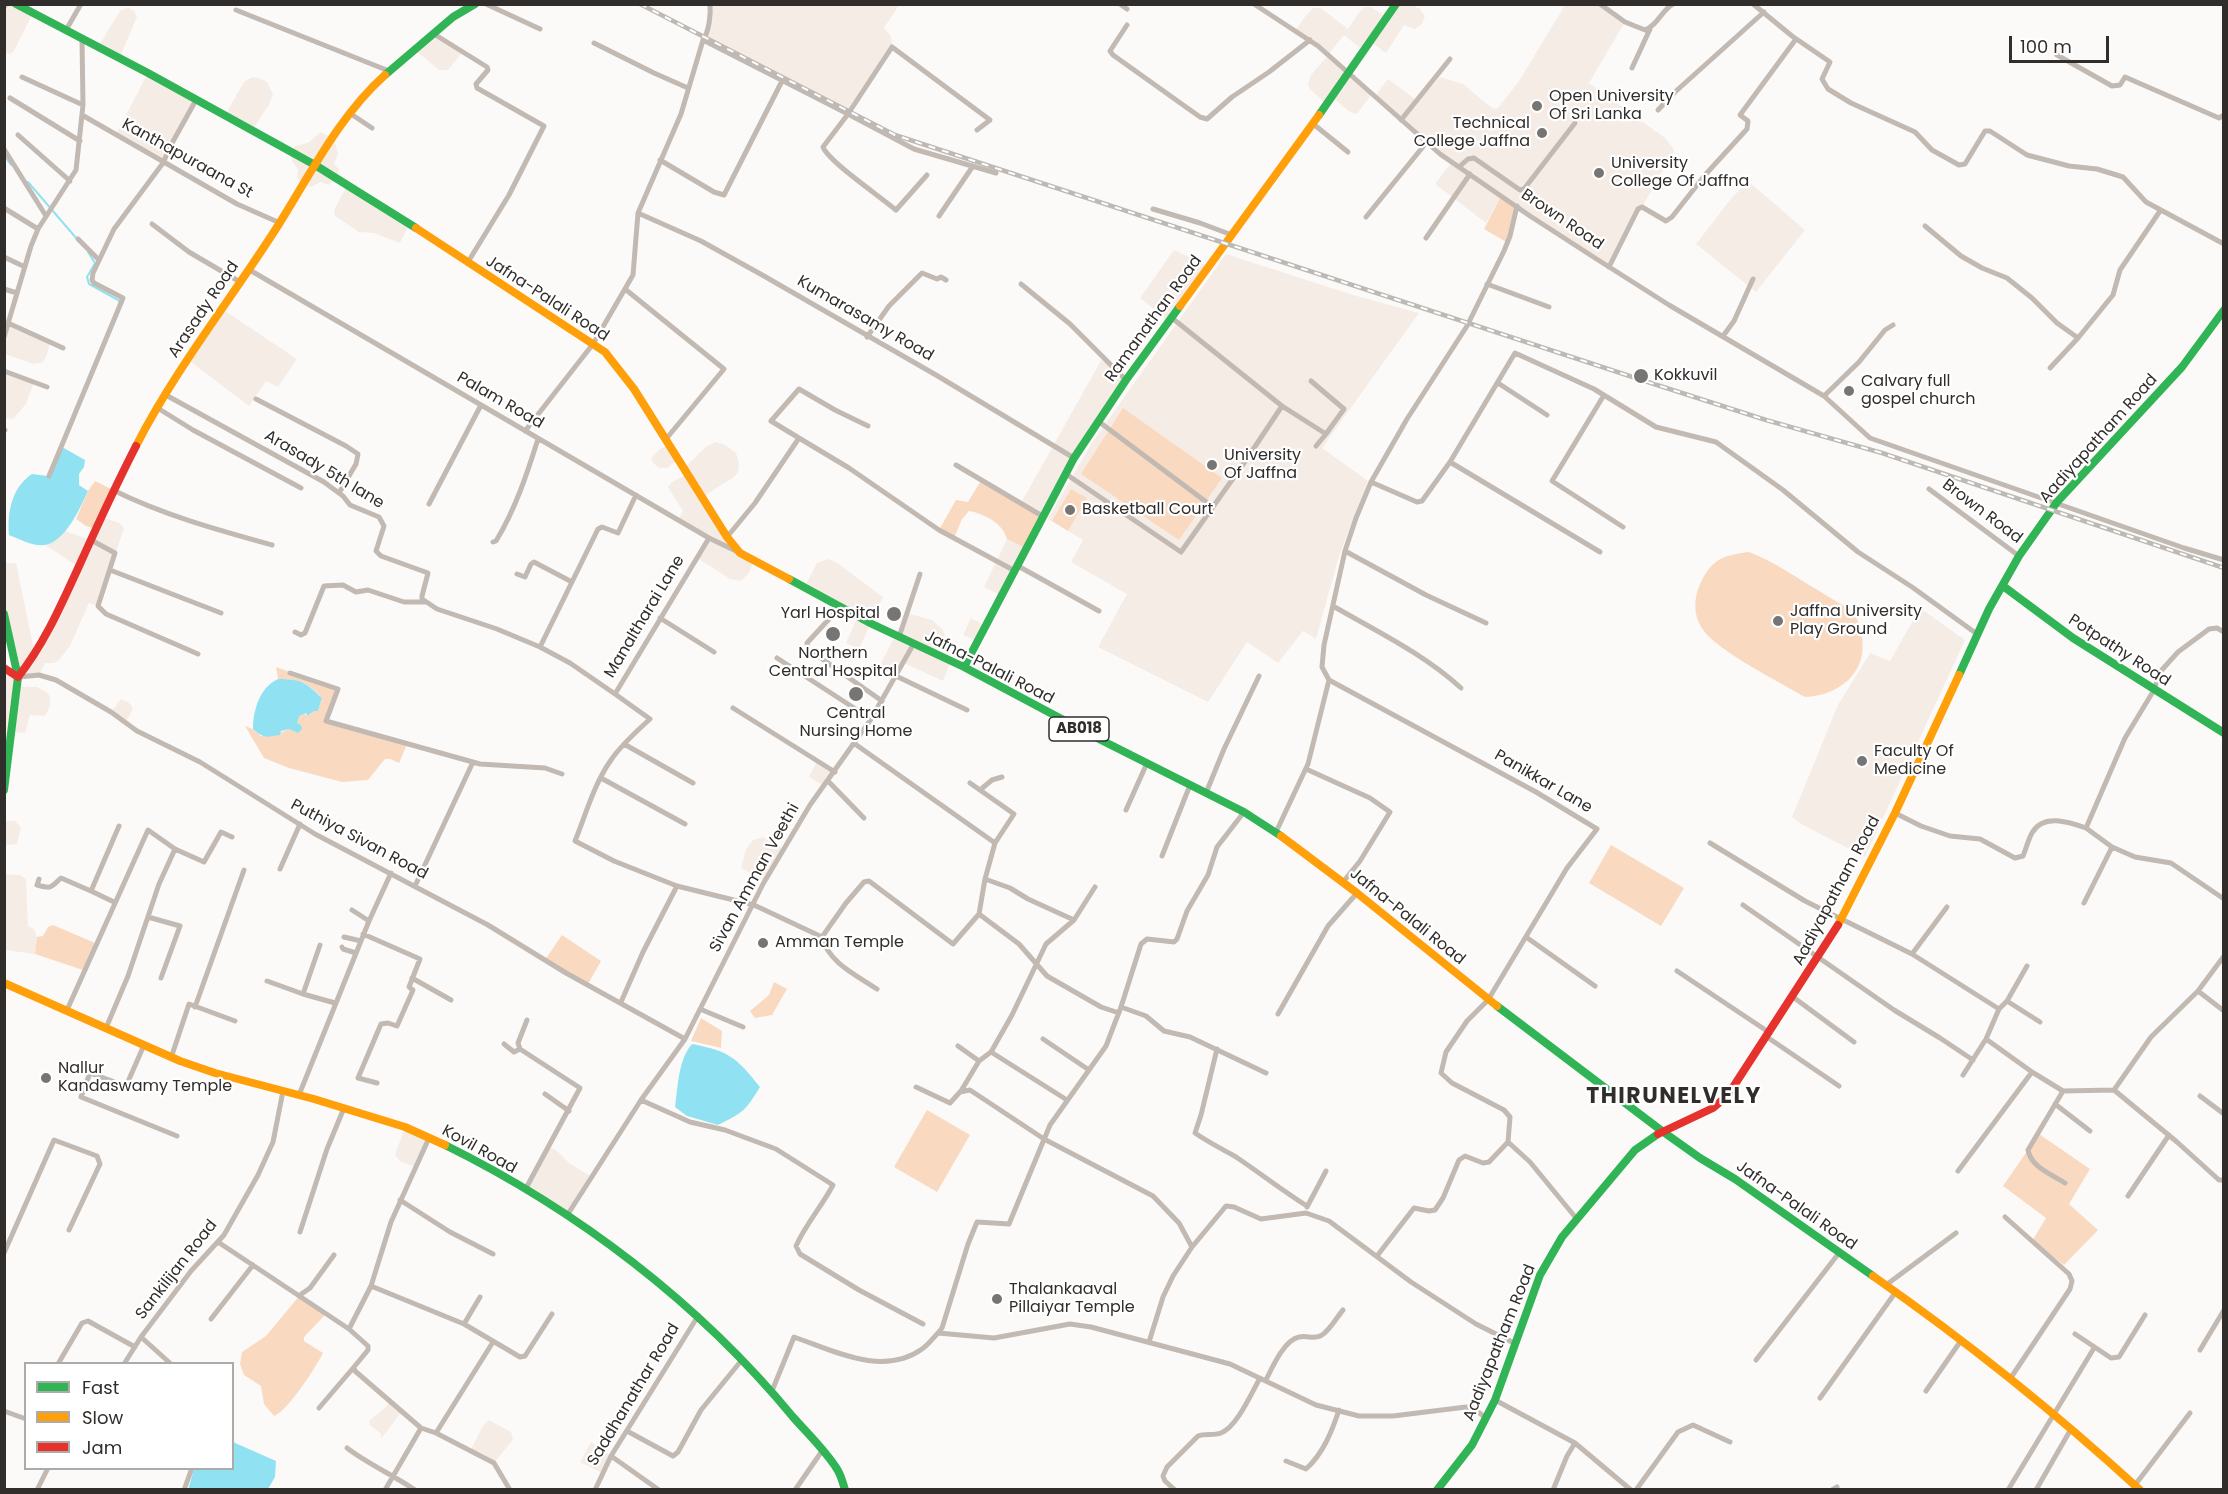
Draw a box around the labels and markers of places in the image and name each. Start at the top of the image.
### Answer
place label: Open University Of Sri Lanka [1549,87,1674,125]
marker: Open University Of Sri Lanka [1530,99,1544,113]
place label: Technical College Jaffna [1414,114,1530,152]
marker: Technical College Jaffna [1535,126,1549,140]
place label: University College Of Jaffna [1611,154,1749,192]
marker: University College Of Jaffna [1592,166,1606,180]
place label: Kokkuvil [1654,366,1717,386]
marker: Kokkuvil [1632,367,1650,385]
place label: Calvary full gospel church [1861,372,1975,410]
marker: Calvary full gospel church [1842,384,1856,398]
place label: University Of Jaffna [1224,446,1301,484]
marker: University Of Jaffna [1205,458,1219,472]
place label: Basketball Court [1082,500,1213,520]
marker: Basketball Court [1063,503,1077,517]
place label: Jaffna University Play Ground [1790,602,1922,640]
place label: Yarl Hospital [781,604,880,624]
marker: Yarl Hospital [885,605,903,623]
marker: Jaffna University Play Ground [1771,614,1785,628]
marker: Northern Central Hospital [824,625,842,643]
place label: Northern Central Hospital [769,644,897,682]
marker: Central Nursing Home [847,685,865,703]
place label: Central Nursing Home [800,704,912,742]
place label: Faculty Of Medicine [1874,742,1954,780]
marker: Faculty Of Medicine [1855,754,1869,768]
place label: Amman Temple [775,933,904,953]
marker: Amman Temple [756,936,770,950]
place label: Nallur Kandaswamy Temple [58,1059,232,1097]
marker: Nallur Kandaswamy Temple [39,1071,53,1085]
place label: Thalankaaval Pillaiyar Temple [1009,1280,1135,1318]
marker: Thalankaaval Pillaiyar Temple [990,1292,1004,1306]

